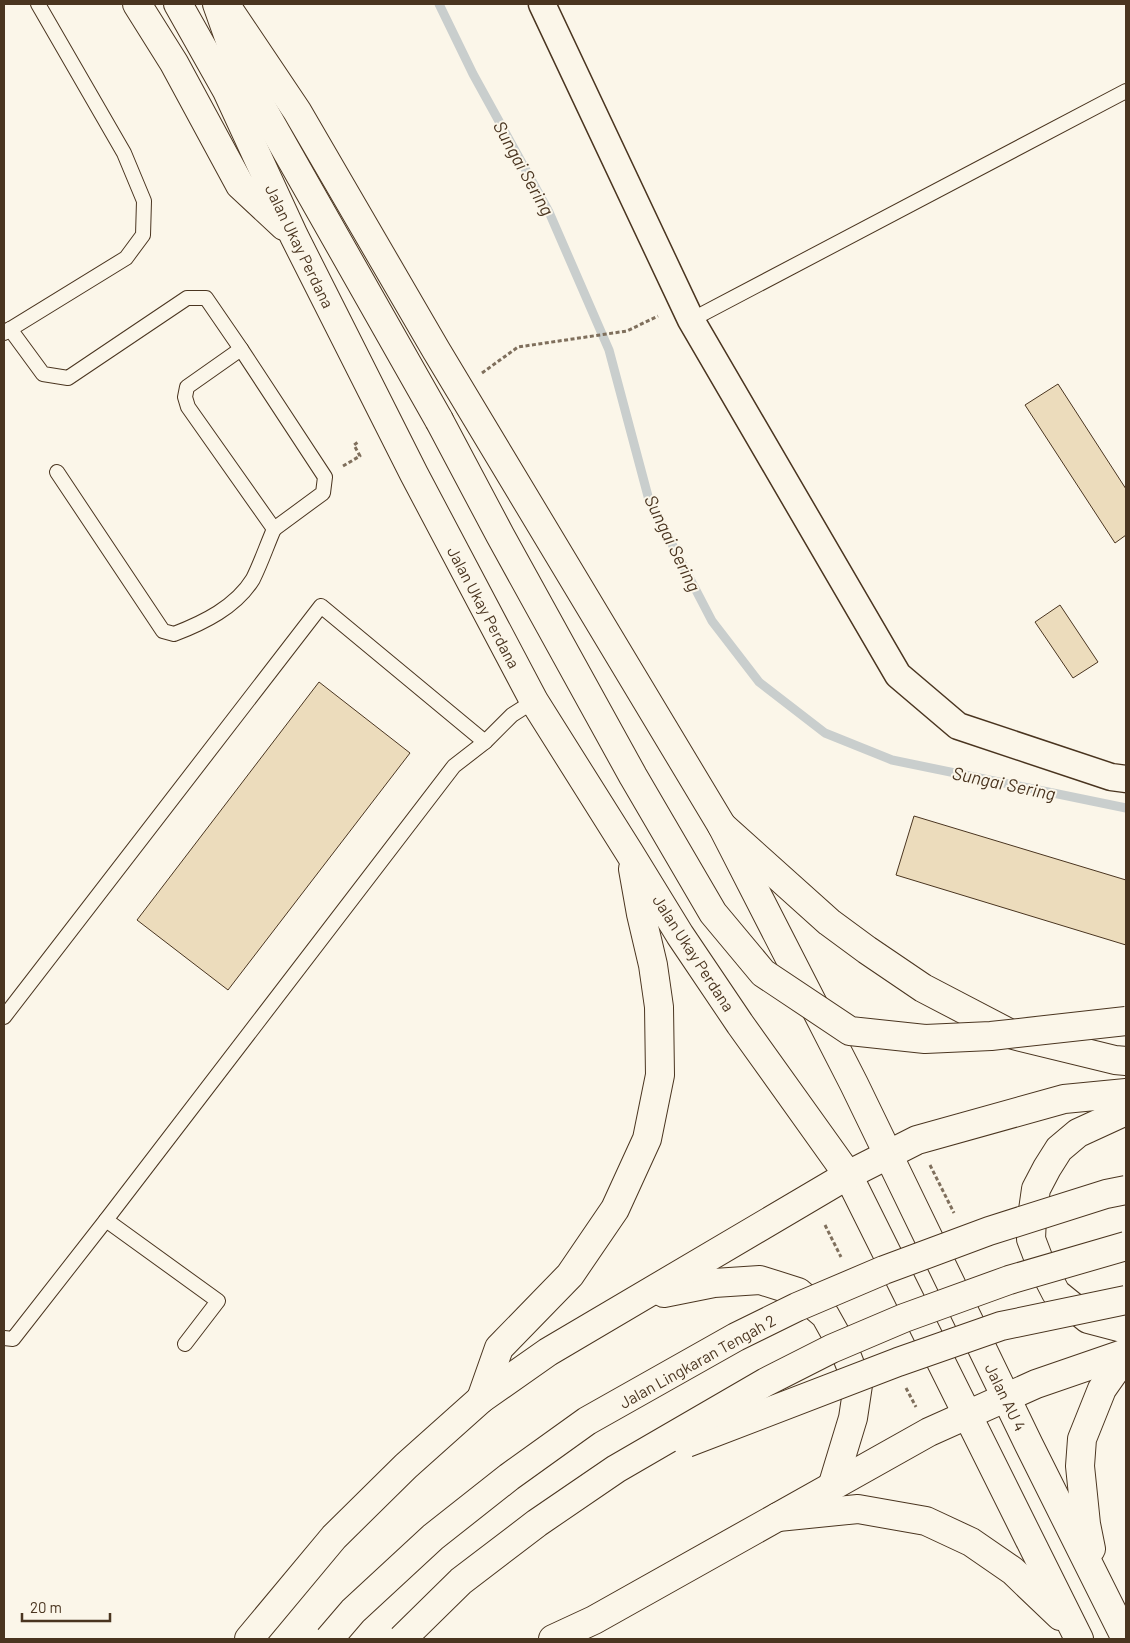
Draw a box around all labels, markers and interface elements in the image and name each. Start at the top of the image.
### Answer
water label: Sungai Sering [489,117,559,219]
street label: Jalan Ukay Perdana [262,181,338,311]
water label: Sungai Sering [640,491,706,595]
street label: Jalan Ukay Perdana [444,543,524,671]
water label: Sungai Sering [950,761,1058,805]
street label: Jalan Ukay Perdana [649,891,739,1015]
street label: Jalan Lingkaran Tengah 2 [616,1310,778,1412]
street label: Jalan AU 4 [981,1360,1031,1434]
scale bar [22,1590,110,1622]
text: 20 m [30,1598,62,1616]

